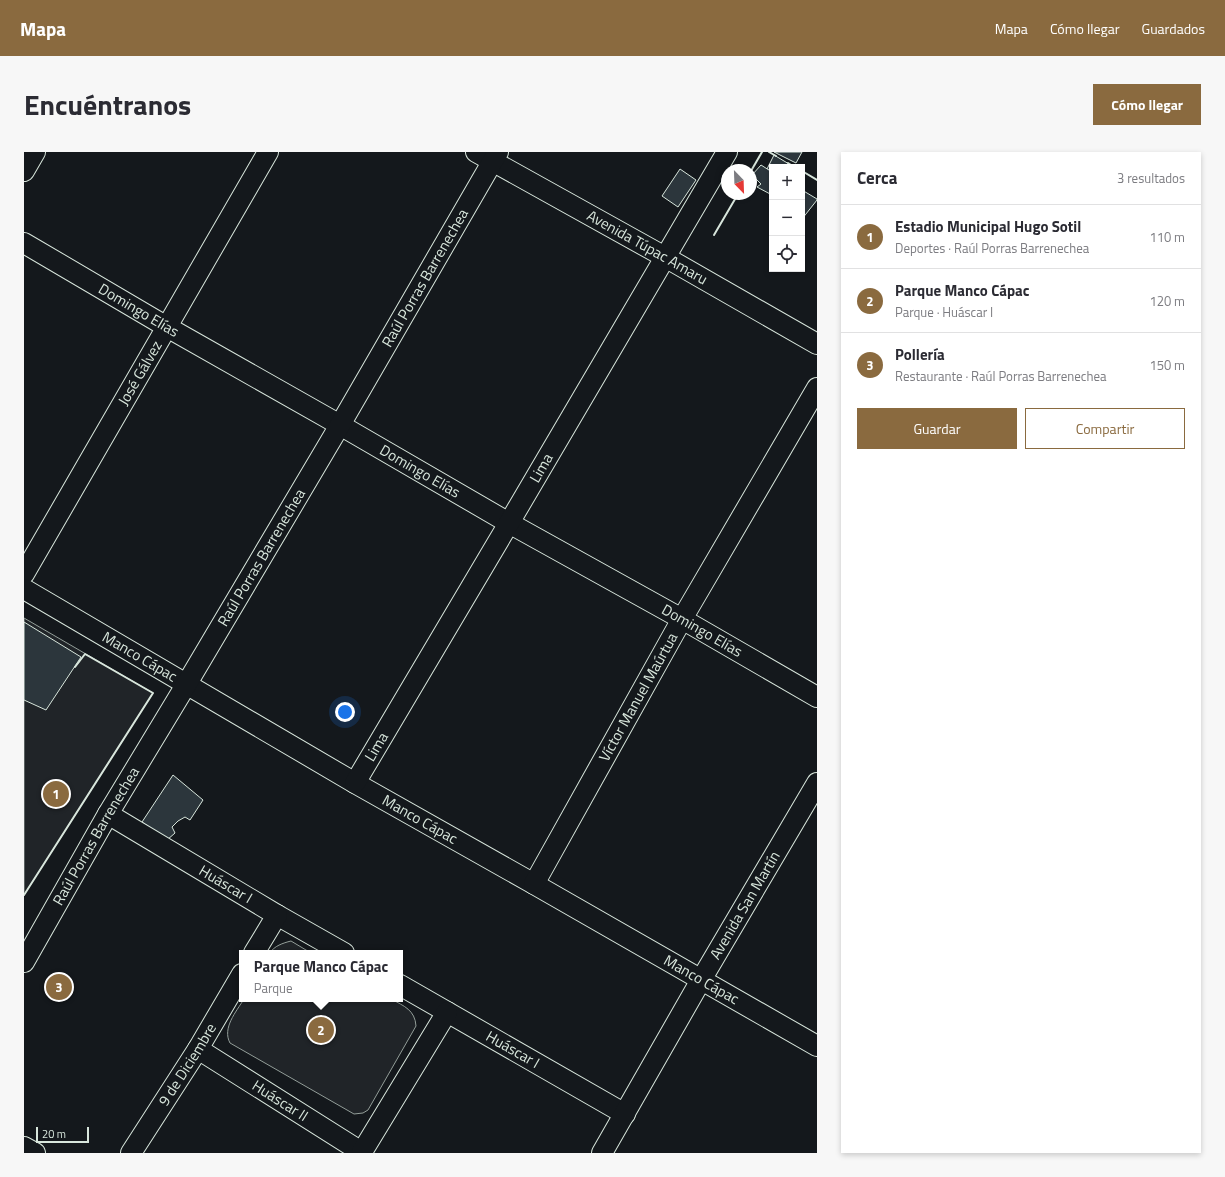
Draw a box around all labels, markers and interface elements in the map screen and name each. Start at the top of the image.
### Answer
text: Mapa [20,14,66,43]
text: Mapa [995,18,1028,39]
text: Cómo llegar [1050,18,1120,39]
text: Guardados [1142,18,1205,39]
text: Encuéntranos [24,83,191,126]
button: Cómo llegar [1093,84,1201,125]
north arrow [721,164,757,200]
map controls [769,164,805,272]
button: + [769,164,805,200]
text: Cerca [857,165,897,191]
text: 3 resultados [1117,168,1185,188]
button: − [769,200,805,236]
street label: Raúl Porras Barrenechea [376,204,474,351]
street label: Avenida Túpac Amaru [583,204,712,290]
text: Estadio Municipal Hugo Sotil [895,215,1081,238]
text: 1 [866,227,874,247]
text: 110 m [1149,227,1185,247]
button: locate [769,236,805,272]
text: Deportes · Raúl Porras Barrenechea [895,238,1089,258]
street label: Domingo Elías [94,277,184,343]
text: Parque Manco Cápac [895,279,1029,302]
text: 2 [866,291,874,311]
text: 120 m [1149,291,1185,311]
text: Parque · Huáscar I [895,302,993,322]
street label: José Gálvez [112,336,168,410]
text: Pollería [895,343,945,366]
text: 3 [866,355,874,375]
text: 150 m [1149,355,1185,375]
text: Restaurante · Raúl Porras Barrenechea [895,366,1107,386]
button: Guardar [857,408,1017,449]
button: Compartir [1025,408,1185,449]
street label: Domingo Elías [375,438,465,503]
street label: Lima [523,448,559,487]
street label: Raúl Porras Barrenechea [211,484,311,631]
street label: Domingo Elías [658,598,747,663]
street label: Manco Cápac [98,625,182,687]
street label: Víctor Manuel Maúrtua [593,628,683,766]
your location [335,702,355,722]
street label: Lima [358,727,394,766]
street label: Raúl Porras Barrenechea [47,762,145,909]
pin: 1 [43,779,69,809]
street label: Manco Cápac [378,789,462,850]
street label: Avenida San Martín [704,846,786,964]
street label: Huáscar I [195,859,257,909]
street label: Manco Cápac [660,949,744,1010]
popup [239,950,403,1002]
text: Parque Manco Cápac [254,955,388,978]
pin: 3 [46,972,72,1002]
text: Parque [254,978,293,998]
pin: 2 [308,1015,334,1045]
street label: 9 de Diciembre [152,1019,222,1110]
street label: Huáscar I [482,1025,544,1074]
street label: Huáscar II [248,1074,313,1127]
scale bar [36,1125,89,1144]
text: 20 m [42,1126,66,1142]

